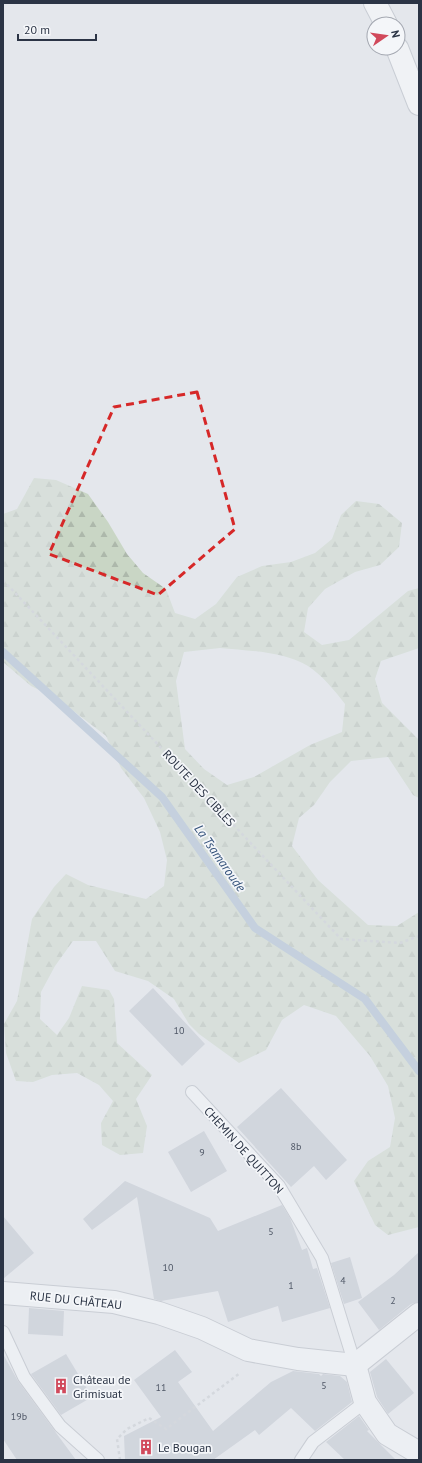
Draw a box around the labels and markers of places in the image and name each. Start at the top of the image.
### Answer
place label: Château de Grimisuat [73,1372,131,1401]
building icon: Château de Grimisuat [52,1377,70,1395]
building icon: Le Bougan [137,1438,155,1456]
place label: Le Bougan [158,1440,212,1455]

